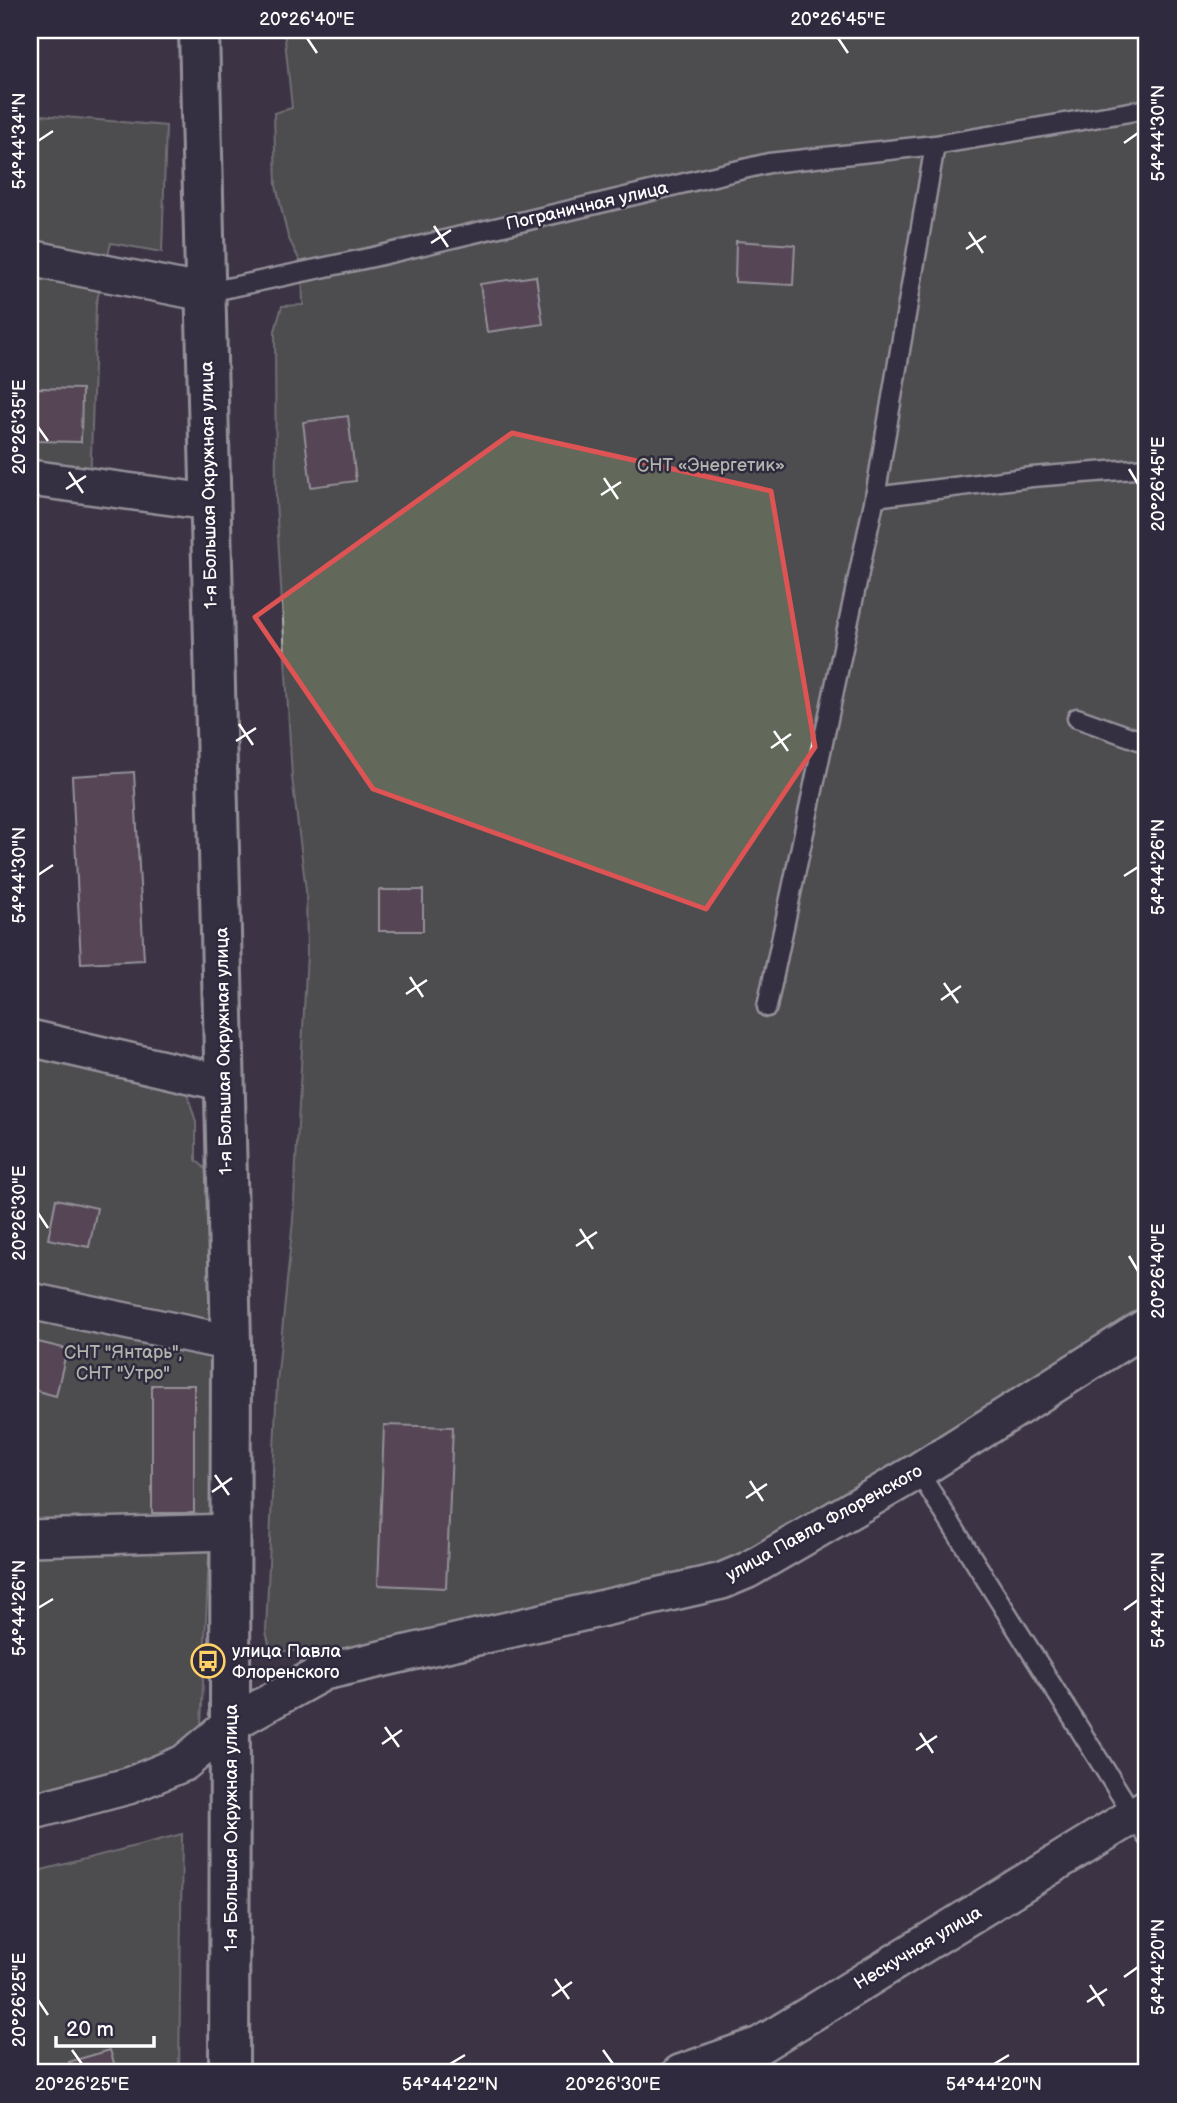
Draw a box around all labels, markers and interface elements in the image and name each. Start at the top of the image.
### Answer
text: 20°26'40"E [259,9,355,30]
text: 20°26'45"E [790,9,886,30]
text: 54°44'30"N [1148,85,1169,181]
text: 54°44'34"N [9,92,30,190]
street label: Пограничная улица [504,177,670,235]
street label: 1-я Большая Окружная улица [196,361,222,609]
text: 20°26'35"E [9,379,30,475]
text: 20°26'45"E [1148,436,1169,532]
park label: СНТ «Энергетик» [637,455,785,476]
text: 54°44'26"N [1148,819,1169,915]
text: 54°44'30"N [9,827,30,923]
street label: 1-я Большая Окружная улица [211,927,237,1175]
text: 20°26'30"E [9,1165,30,1261]
text: 20°26'40"E [1148,1223,1169,1319]
park label: СНТ "Янтарь", СНТ "Утро" [64,1342,182,1384]
street label: улица Павла Флоренского [722,1460,926,1586]
text: 54°44'22"N [1148,1552,1169,1648]
text: 54°44'26"N [9,1560,30,1656]
place label: улица Павла Флоренского [232,1641,341,1683]
bus stop icon: улица Павла Флоренского [189,1642,227,1680]
street label: 1-я Большая Окружная улица [221,1704,242,1952]
street label: Нескучная улица [850,1902,986,1994]
text: 54°44'20"N [1148,1919,1169,2015]
text: 20°26'25"E [9,1953,30,2047]
scale bar [56,2005,154,2049]
text: 20 m [66,2017,114,2042]
text: 20°26'25"E [35,2074,129,2095]
text: 54°44'22"N [402,2074,498,2095]
text: 20°26'30"E [565,2074,661,2095]
text: 54°44'20"N [946,2074,1042,2095]

